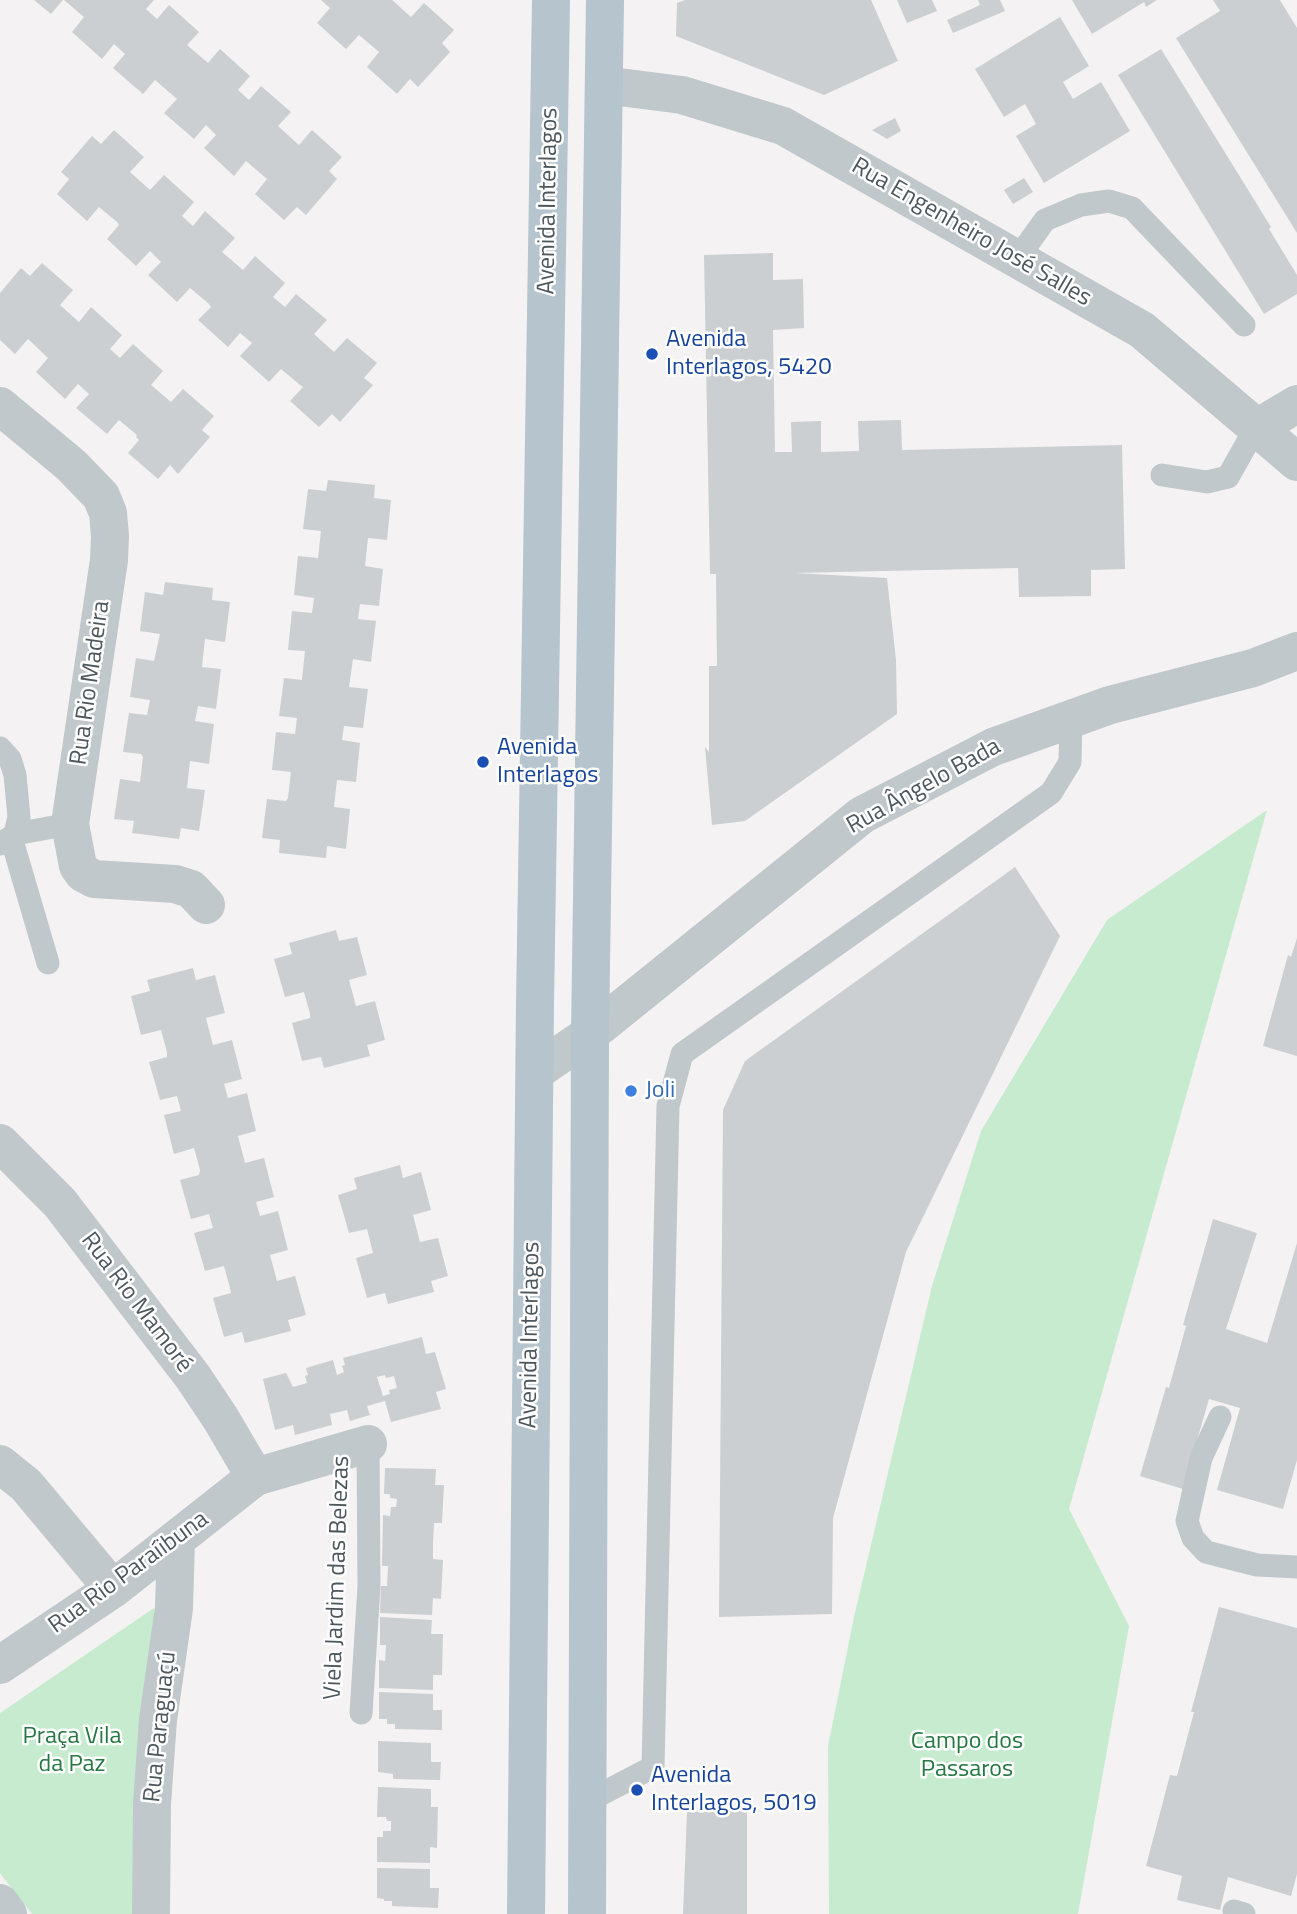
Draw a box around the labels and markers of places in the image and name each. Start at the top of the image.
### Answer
place label: Avenida Interlagos, 5420 [666,326,832,382]
marker: Avenida Interlagos, 5420 [644,346,660,362]
place label: Avenida Interlagos [497,734,598,790]
marker: Avenida Interlagos [475,754,491,770]
place label: Joli [645,1077,675,1105]
marker: Joli [623,1083,639,1099]
place label: Avenida Interlagos, 5019 [651,1762,817,1818]
marker: Avenida Interlagos, 5019 [629,1782,645,1798]

